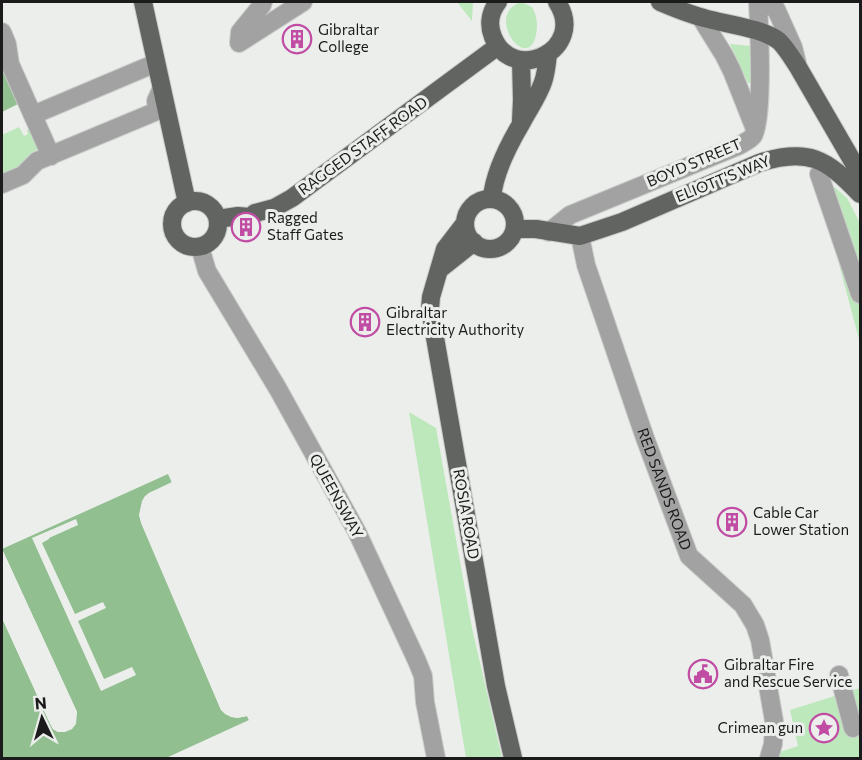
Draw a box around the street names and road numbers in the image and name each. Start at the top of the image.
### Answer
street label: RAGGED STAFF ROAD [294,92,430,198]
street label: BOYD STREET [644,134,744,190]
street label: ELIOTT'S WAY [673,151,773,205]
street label: RED SANDS ROAD [634,425,696,552]
street label: QUEENSWAY [306,450,368,541]
street label: ROSIA ROAD [450,467,484,560]

